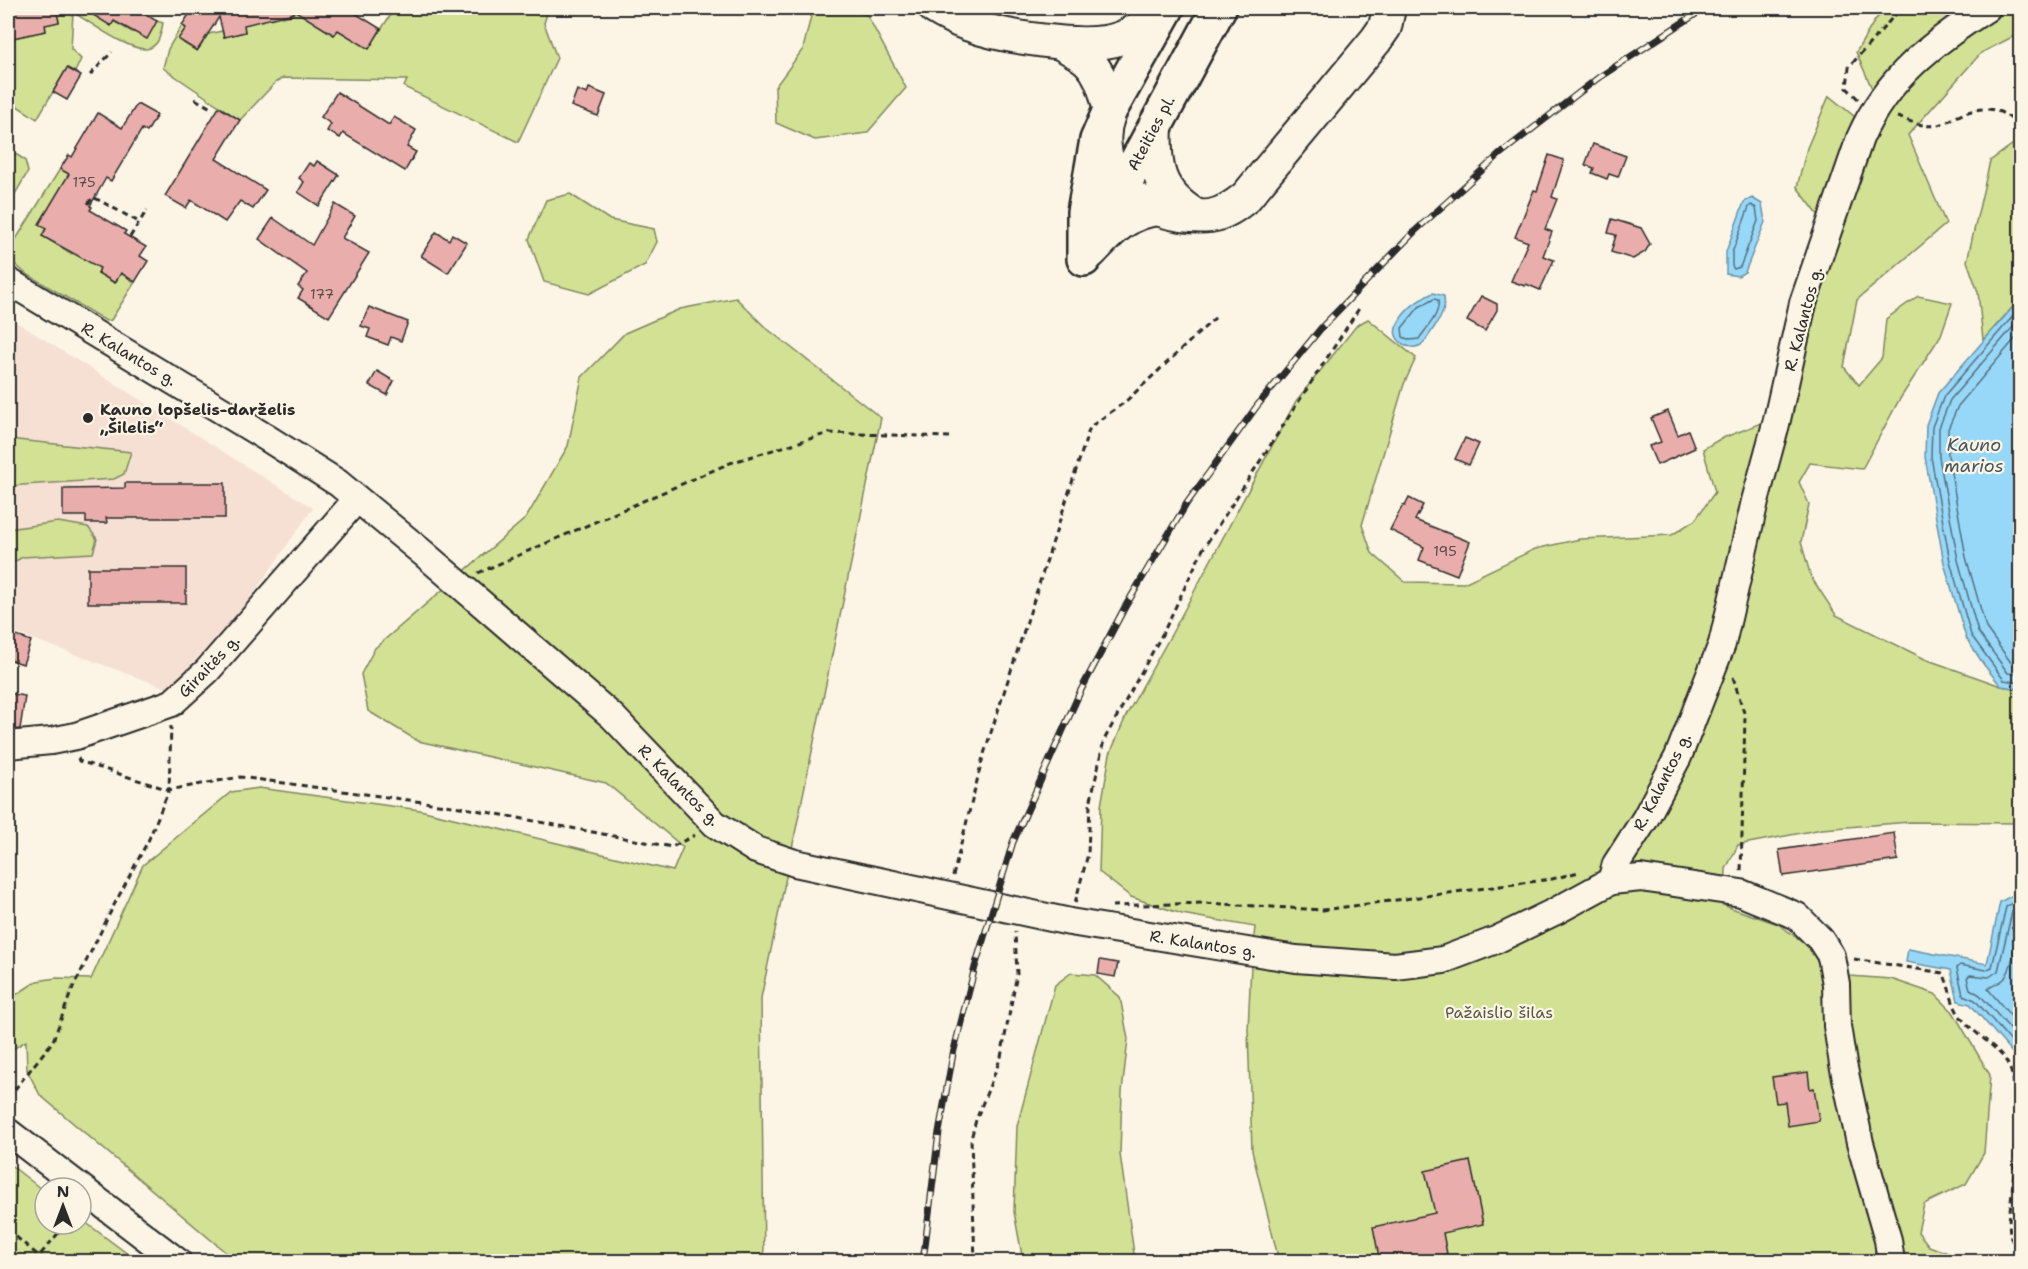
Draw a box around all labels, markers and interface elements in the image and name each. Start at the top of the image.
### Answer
street label: Ateities pl. [1122,92,1180,174]
house number: 175 [73,173,96,191]
street label: R. Kalantos g. [1779,264,1827,374]
house number: 177 [310,285,334,303]
street label: R. Kalantos g. [78,317,180,391]
place label: Kauno lopšelis-darželis „Šilelis“ [100,399,295,438]
marker: Kauno lopšelis-darželis „Šilelis“ [81,411,95,425]
water label: Kauno marios [1944,433,2004,478]
house number: 195 [1433,542,1457,560]
street label: Giraitės g. [174,630,244,702]
street label: R. Kalantos g. [1628,729,1696,835]
street label: R. Kalantos g. [634,740,724,830]
street label: R. Kalantos g. [1148,925,1258,963]
park label: Pažaislio šilas [1445,1002,1553,1023]
north arrow [33,1176,93,1236]
text: N [57,1181,69,1202]

